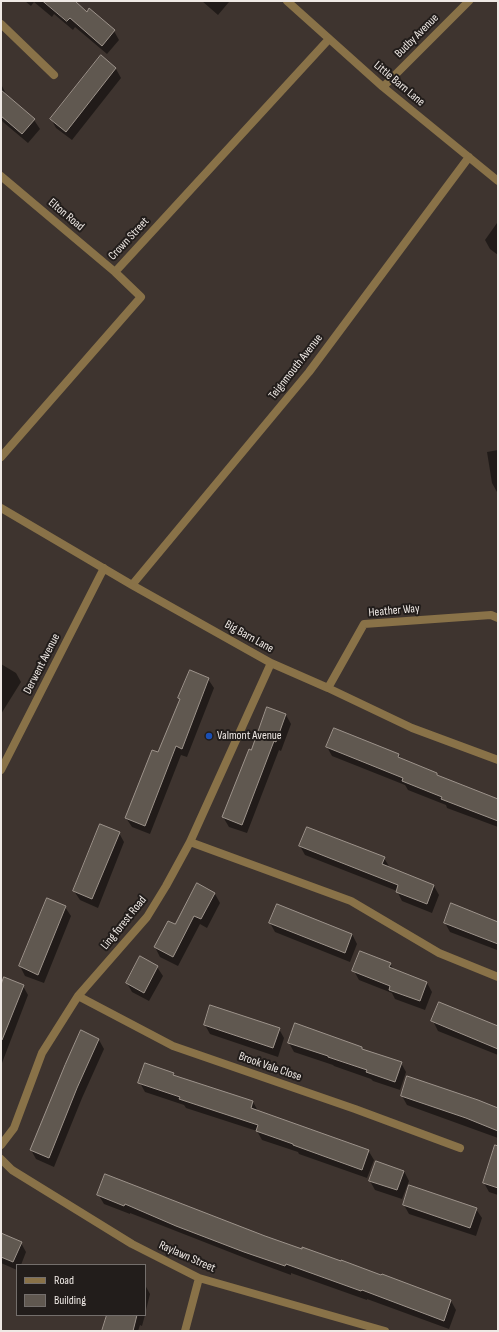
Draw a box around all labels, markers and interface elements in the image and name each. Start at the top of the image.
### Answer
street label: Budby Avenue [392,11,442,61]
street label: Little Barn Lane [370,58,428,110]
street label: Elton Road [45,196,87,234]
street label: Crown Street [106,215,152,263]
street label: Teignmouth Avenue [266,332,326,402]
street label: Heather Way [368,602,420,620]
street label: Big Barn Lane [222,618,276,656]
street label: Derwent Avenue [21,631,63,697]
place label: Valmont Avenue [217,729,282,743]
marker: Valmont Avenue [204,731,214,741]
street label: Ling forest Road [98,893,150,953]
street label: Brook Vale Close [237,1049,303,1085]
street label: Raylawn Street [156,1238,218,1276]
legend [16,1264,146,1316]
text: Road [54,1273,74,1288]
text: Building [54,1293,86,1308]

